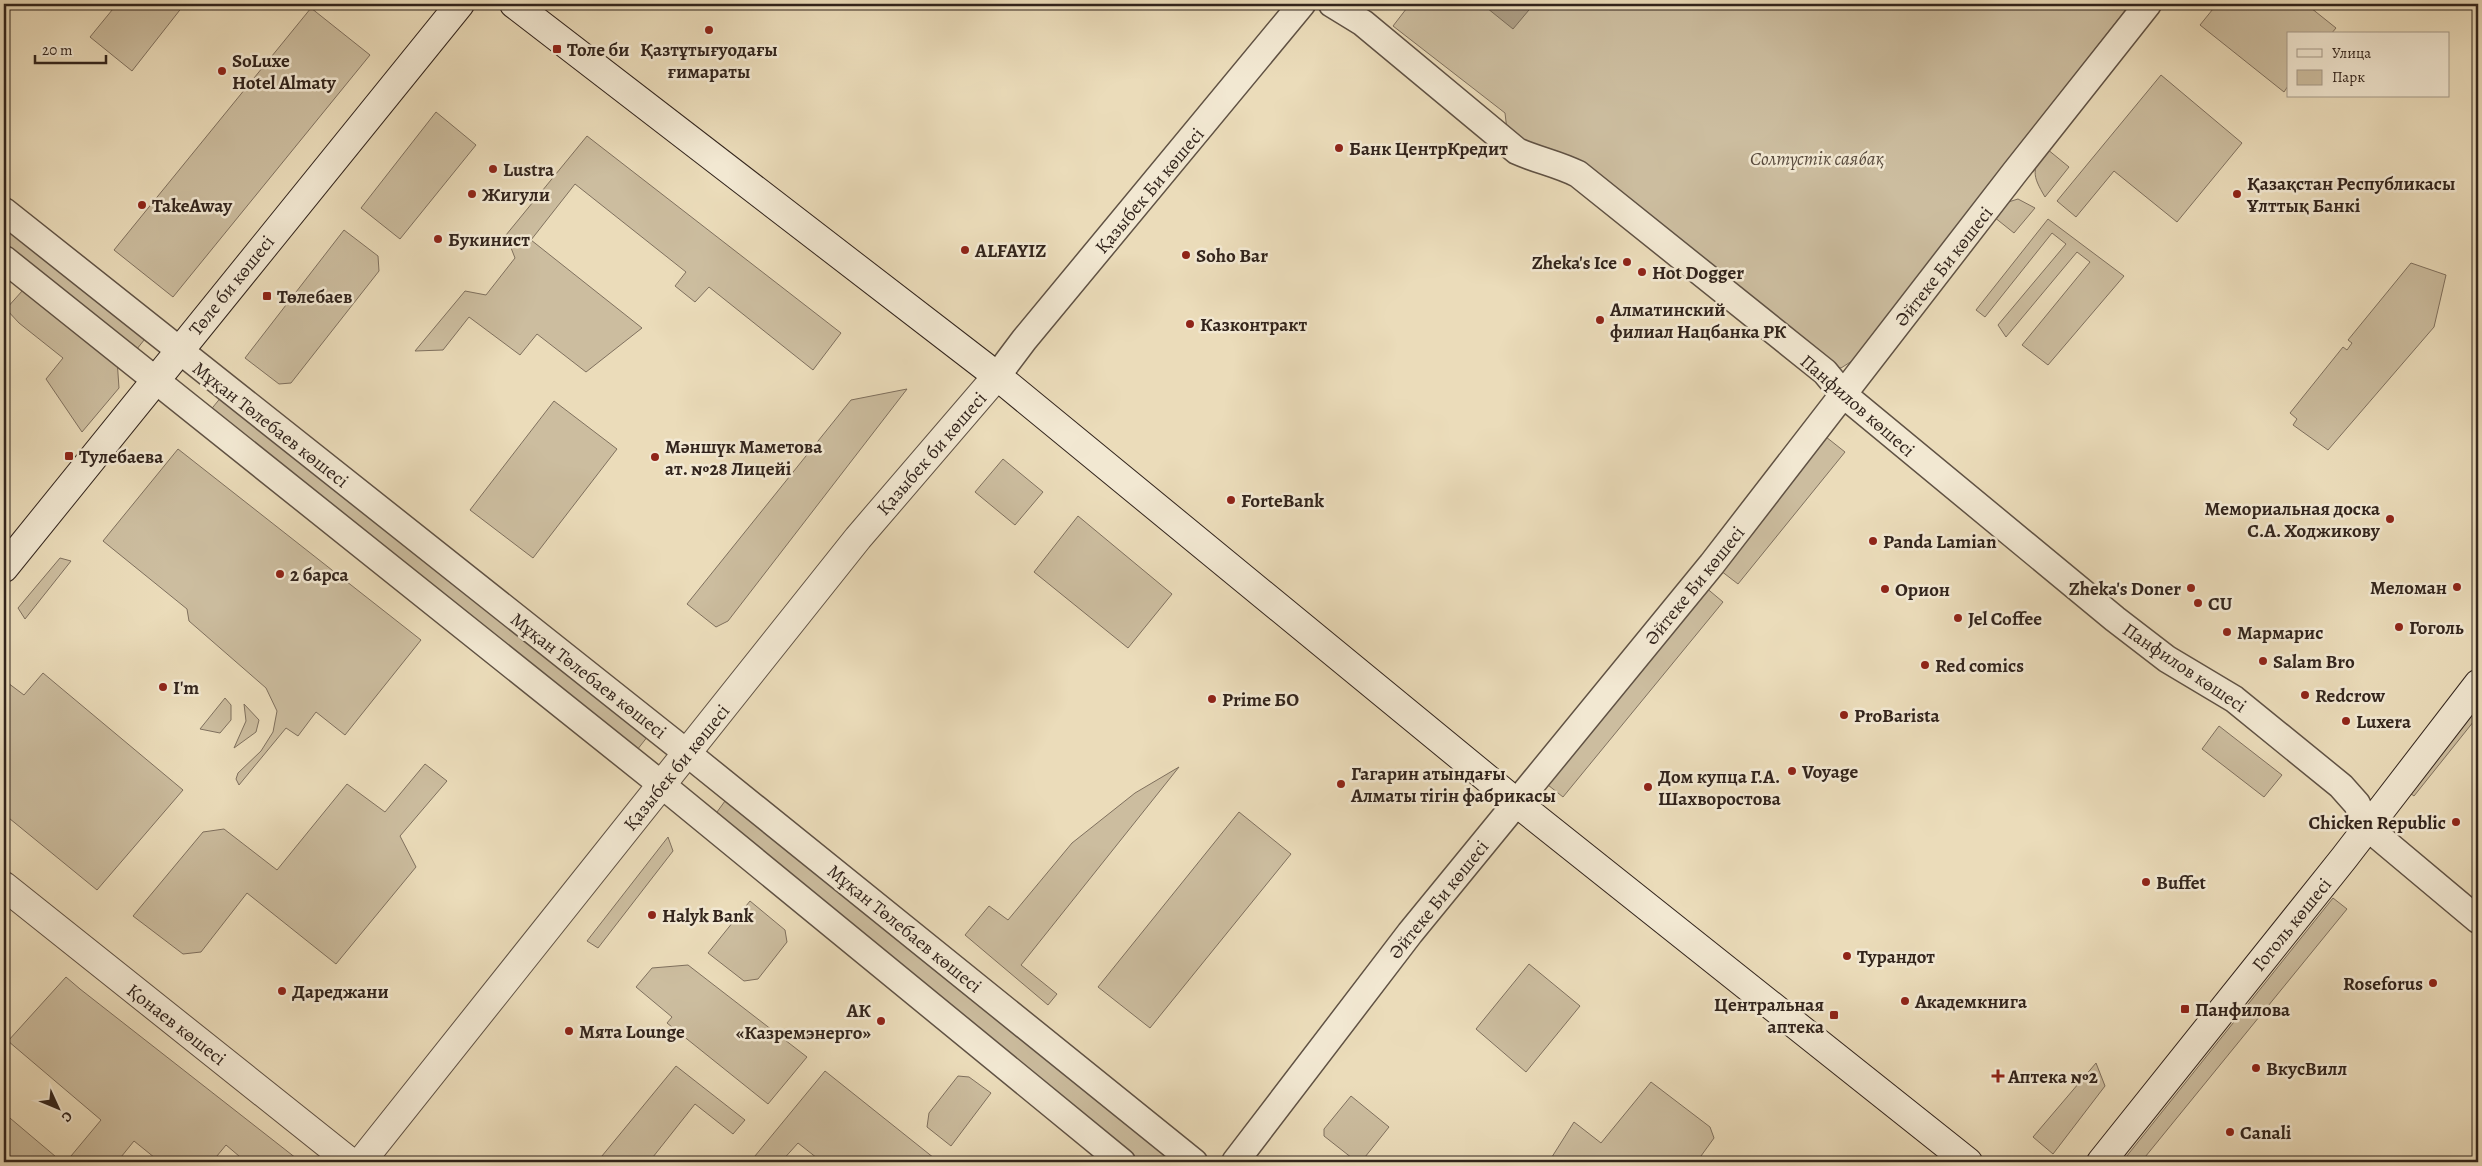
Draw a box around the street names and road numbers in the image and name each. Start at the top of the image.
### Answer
street label: Қазыбек Би көшесі [1089,122,1210,259]
street label: Әйтеке Би көшесі [1889,201,1999,332]
street label: Төле би көшесі [183,230,280,341]
street label: Панфилов көшесі [1794,349,1920,463]
street label: Мұқан Төлебаев көшесі [187,356,354,494]
street label: Қазыбек би көшесі [871,386,993,521]
street label: Әйтеке Би көшесі [1639,521,1751,651]
street label: Мұқан Төлебаев көшесі [505,607,672,745]
street label: Панфилов көшесі [2117,617,2252,719]
street label: Қазыбек би көшесі [618,699,736,836]
street label: Әйтеке Би көшесі [1383,835,1495,965]
street label: Мұқан Төлебаев көшесі [822,858,987,999]
street label: Гоголь көшесі [2246,872,2338,977]
street label: Қонаев көшесі [121,978,232,1072]

